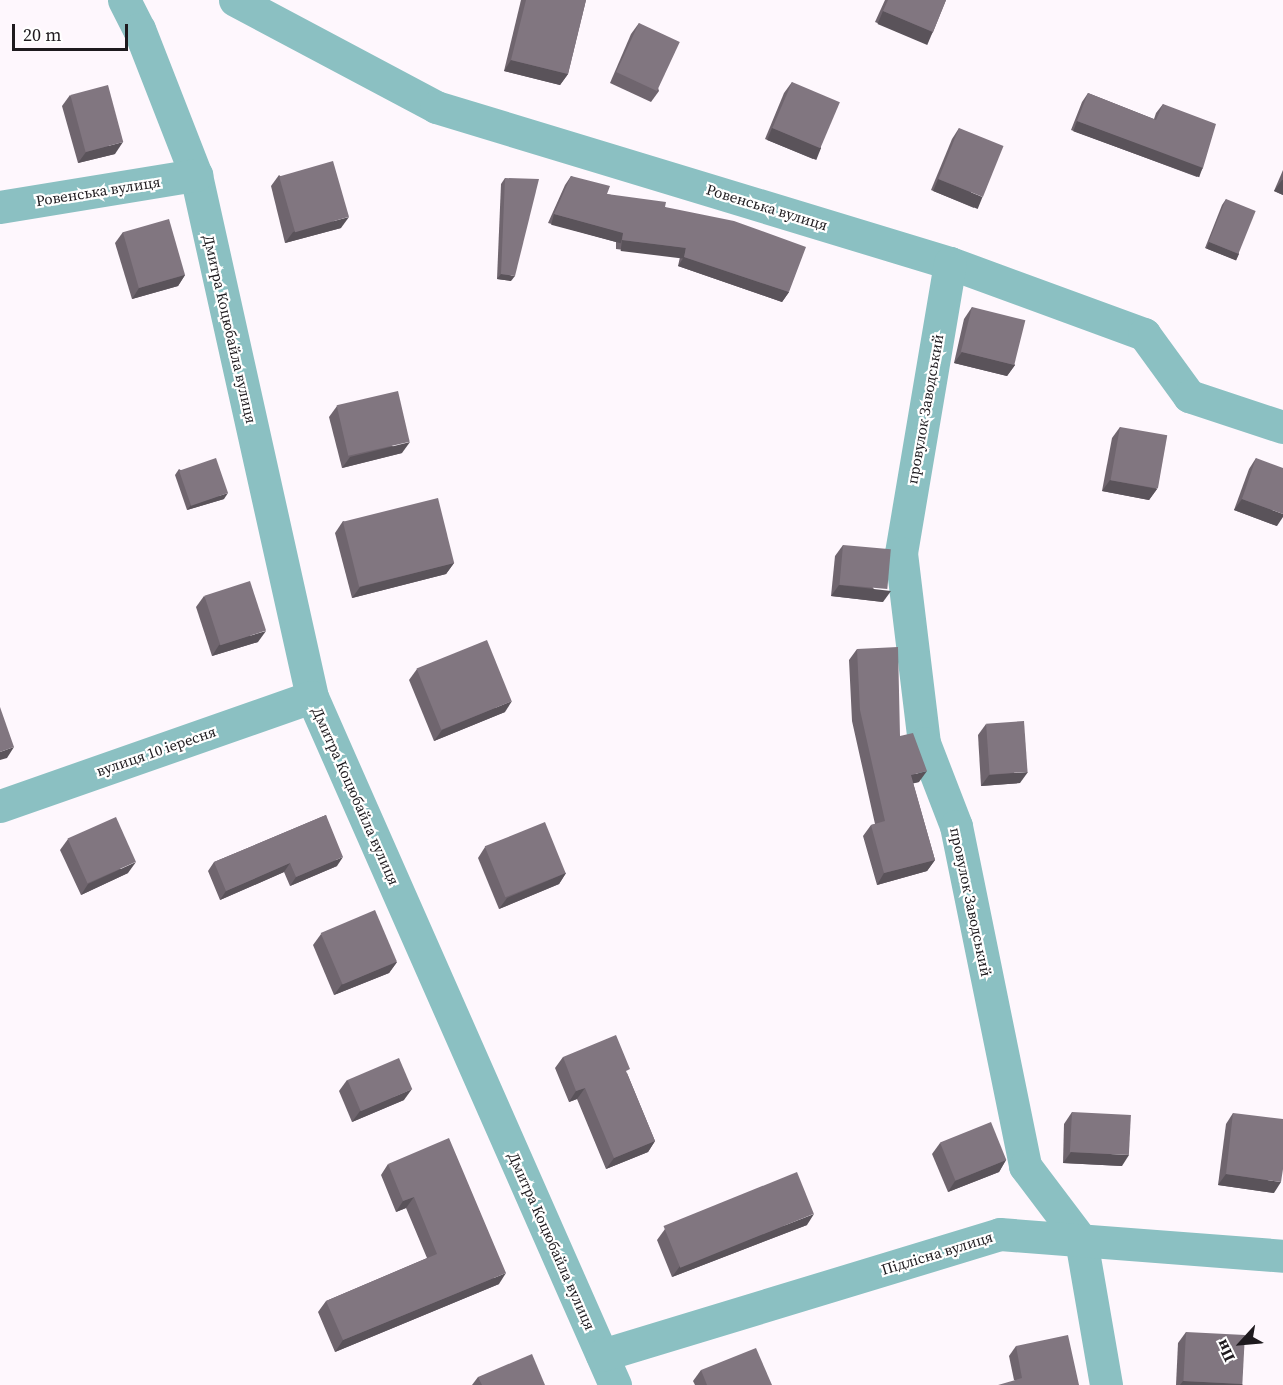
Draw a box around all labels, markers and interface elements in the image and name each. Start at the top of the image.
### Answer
scale bar [15,12,130,50]
text: 20 m [23,22,61,47]
street label: Ровенська вулиця [34,172,162,210]
street label: Ровенська вулиця [704,180,830,234]
street label: Дмитра Коцюбайла вулиця [200,233,260,425]
street label: провулок Заводський [903,333,947,485]
street label: Дмитра Коцюбайла вулиця [309,704,403,888]
street label: вулиця 10 іересня [94,722,218,780]
street label: провулок Заводський [946,826,996,978]
street label: Дмитра Коцюбайла вулиця [505,1149,599,1333]
street label: Підлісна вулиця [879,1227,995,1279]
north arrow [1211,1313,1271,1373]
text: Пн [1210,1336,1240,1366]

